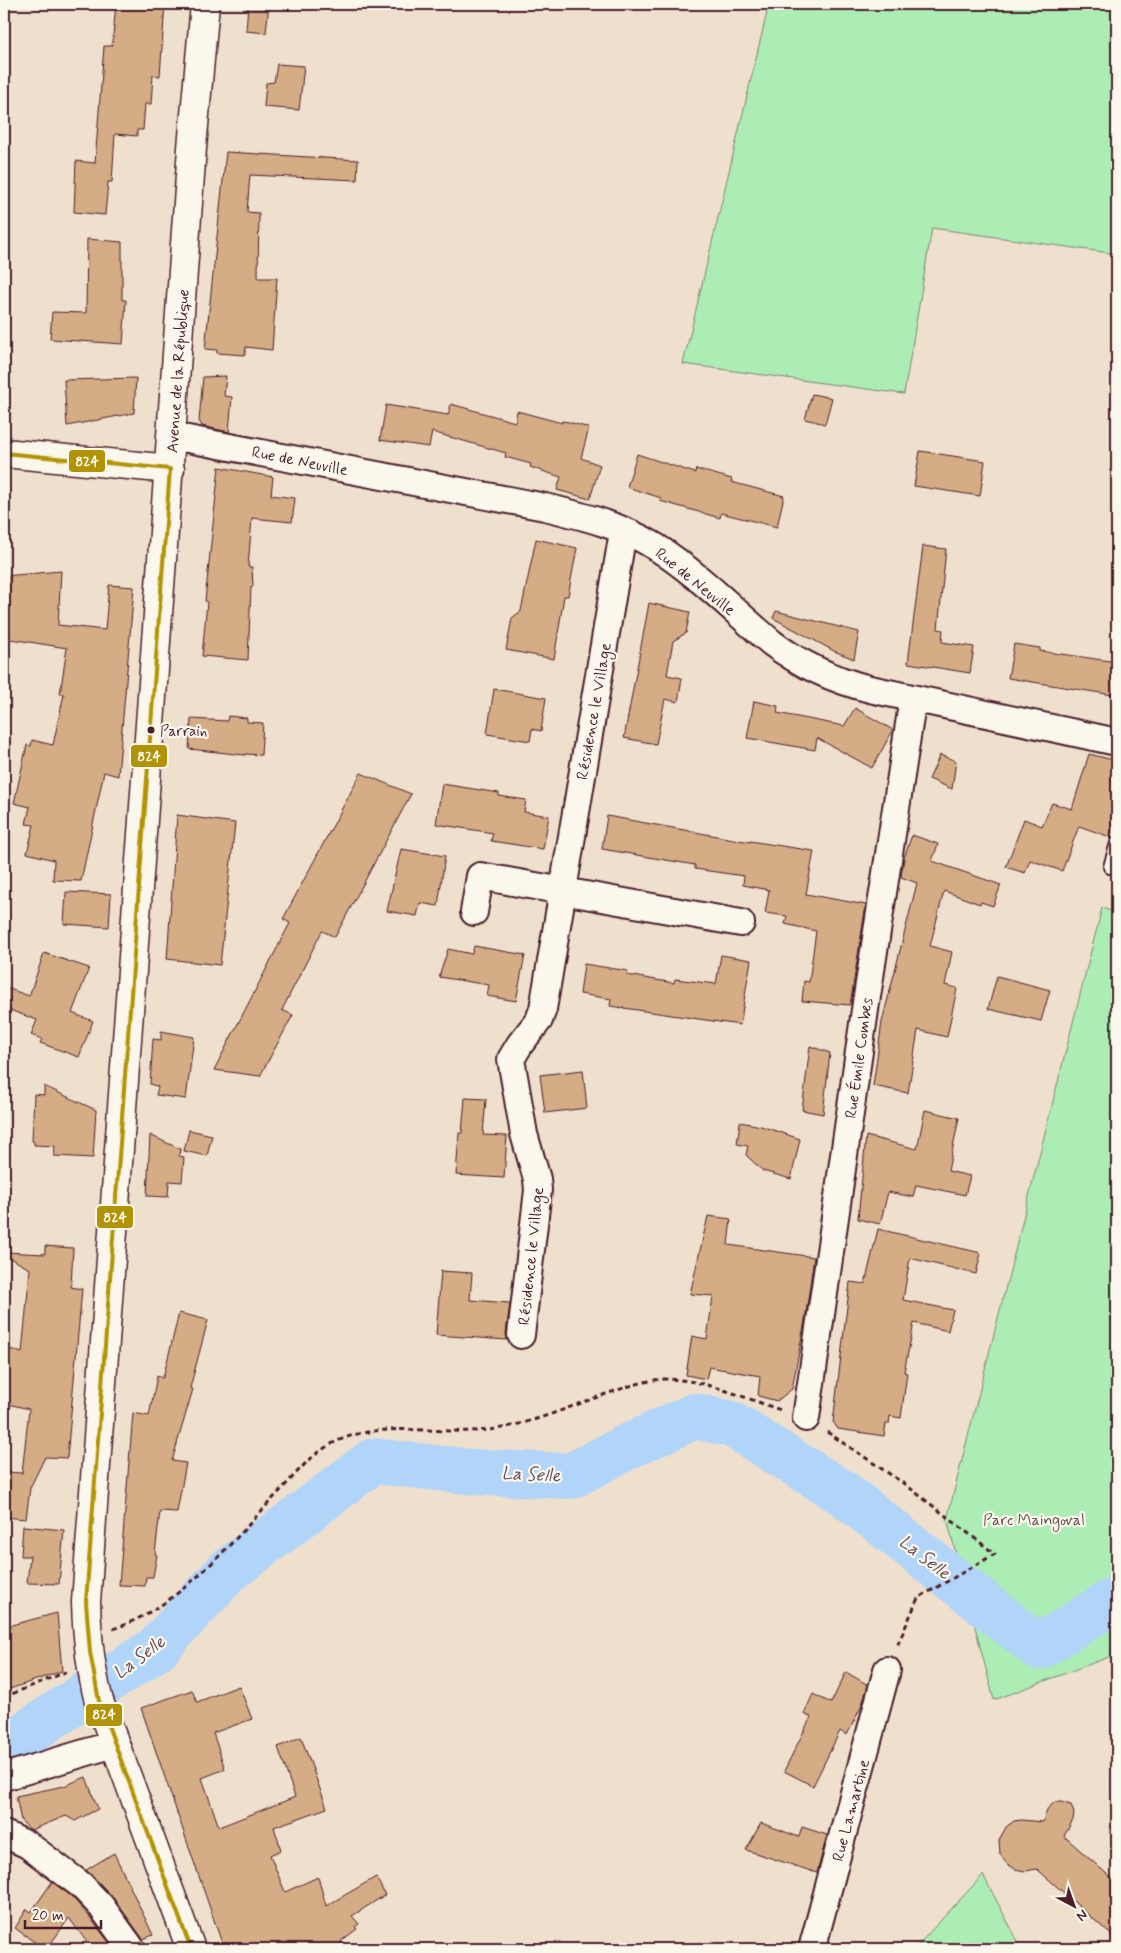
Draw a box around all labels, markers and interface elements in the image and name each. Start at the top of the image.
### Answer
street label: Avenue de la République [162,288,195,454]
street label: Rue de Neuville [250,442,350,481]
line badge: 824 [68,449,106,473]
text: 824 [75,453,100,471]
street label: Rue de Neuville [651,543,740,621]
street label: Résidence le Village [572,641,618,782]
place label: Parrain [160,722,207,742]
marker: Parrain [146,725,156,735]
line badge: 824 [130,744,168,768]
text: 824 [137,748,162,766]
street label: Rue Émile Combes [841,996,878,1120]
street label: Résidence le Village [514,1186,550,1326]
line badge: 824 [96,1205,134,1229]
text: 824 [103,1209,128,1227]
water label: La Selle [501,1461,562,1489]
park label: Parc Maingoval [983,1510,1085,1532]
water label: La Selle [894,1530,955,1586]
water label: La Selle [109,1630,171,1685]
line badge: 824 [85,1703,123,1727]
text: 824 [92,1706,117,1724]
street label: Rue Lamartine [828,1757,875,1864]
north arrow [1048,1880,1098,1930]
scale bar [25,1898,101,1930]
text: N [1072,1905,1091,1925]
text: 20 m [32,1906,64,1926]

